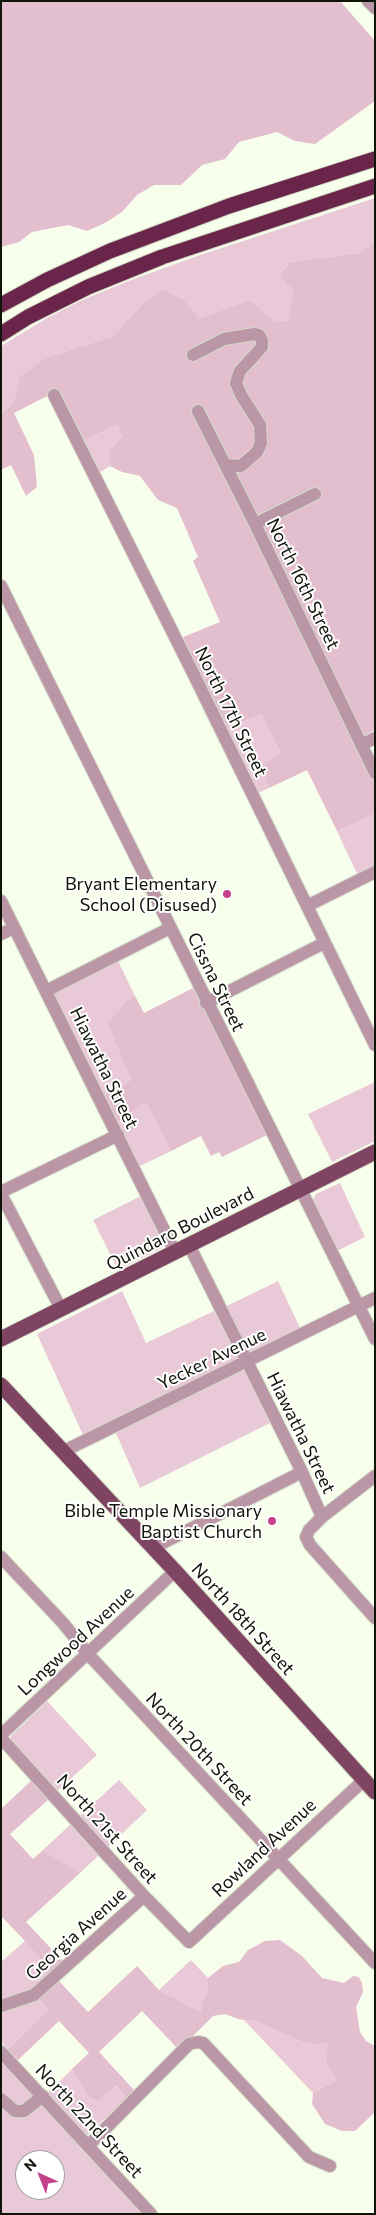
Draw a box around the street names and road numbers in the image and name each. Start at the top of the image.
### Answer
street label: North 16th Street [262,515,344,653]
street label: North 17th Street [190,644,272,780]
street label: Cissna Street [183,929,249,1035]
street label: Hiawatha Street [65,1004,143,1132]
street label: Quindaro Boulevard [103,1182,257,1276]
street label: Yecker Avenue [154,1323,270,1395]
street label: Hiawatha Street [262,1369,340,1497]
street label: North 18th Street [187,1559,299,1679]
street label: Longwood Avenue [14,1582,138,1700]
street label: North 20th Street [141,1688,257,1810]
street label: North 21st Street [52,1770,162,1888]
street label: Rowland Avenue [207,1794,321,1902]
street label: Georgia Avenue [21,1883,131,1985]
street label: North 22nd Street [31,2060,147,2182]

